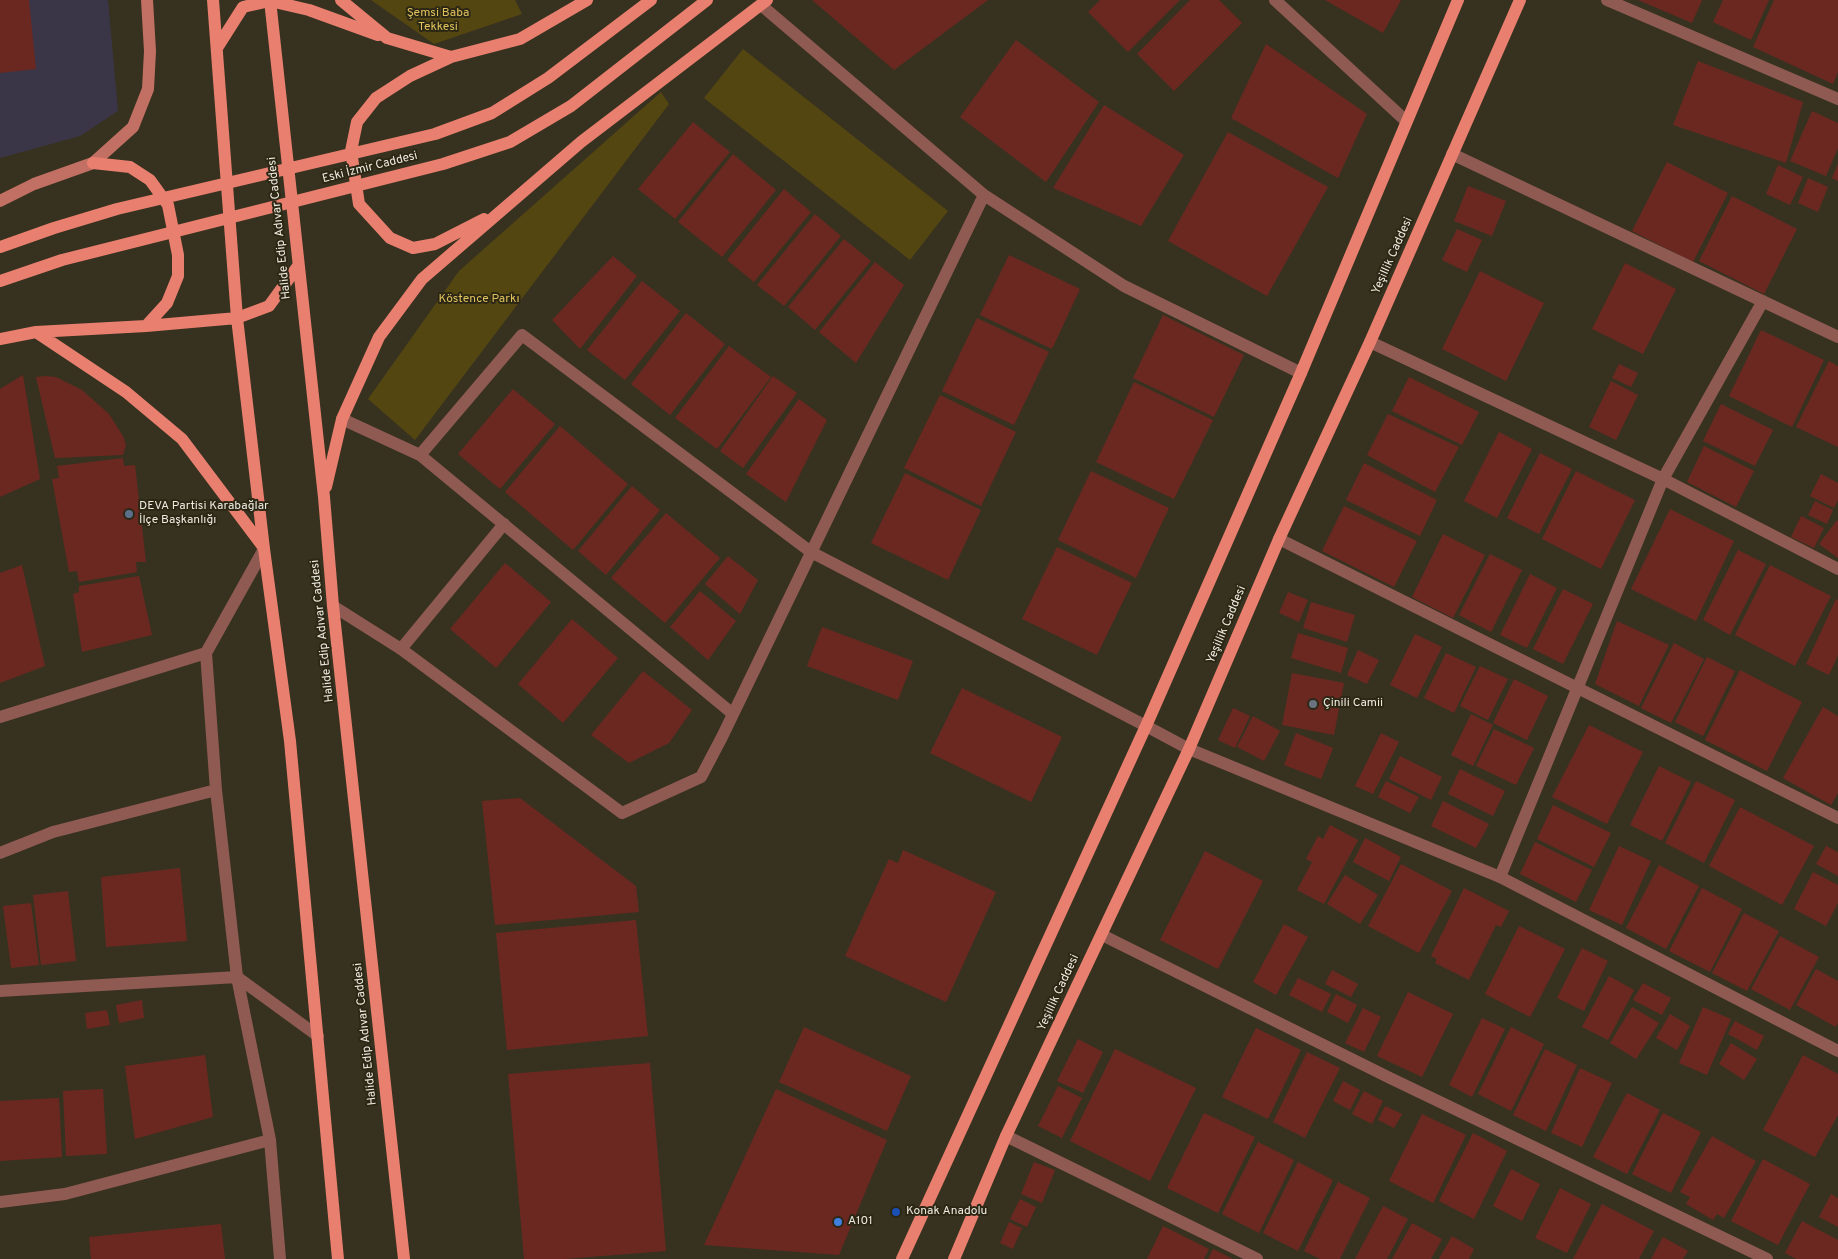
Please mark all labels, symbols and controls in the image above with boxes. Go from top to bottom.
park label: Şemsi Baba Tekkesi [407,7,469,35]
street label: Eski İzmir Caddesi [321,149,419,187]
street label: Halide Edip Adıvar Caddesi [265,156,295,300]
street label: Yeşillik Caddesi [1370,215,1416,297]
park label: Köstence Parkı [439,293,519,307]
place label: DEVA Partisi Karabağlar İlçe Başkanlığı [139,500,269,528]
marker: DEVA Partisi Karabağlar İlçe Başkanlığı [123,508,135,520]
street label: Halide Edip Adıvar Caddesi [308,559,338,703]
street label: Yeşillik Caddesi [1204,584,1250,666]
place label: Çinili Camii [1323,697,1383,711]
marker: Çinili Camii [1307,698,1319,710]
street label: Yeşillik Caddesi [1035,952,1083,1034]
street label: Halide Edip Adıvar Caddesi [351,962,381,1106]
place label: Konak Anadolu [906,1205,987,1219]
marker: Konak Anadolu [890,1206,902,1218]
place label: A101 [848,1215,873,1229]
marker: A101 [832,1216,844,1228]

